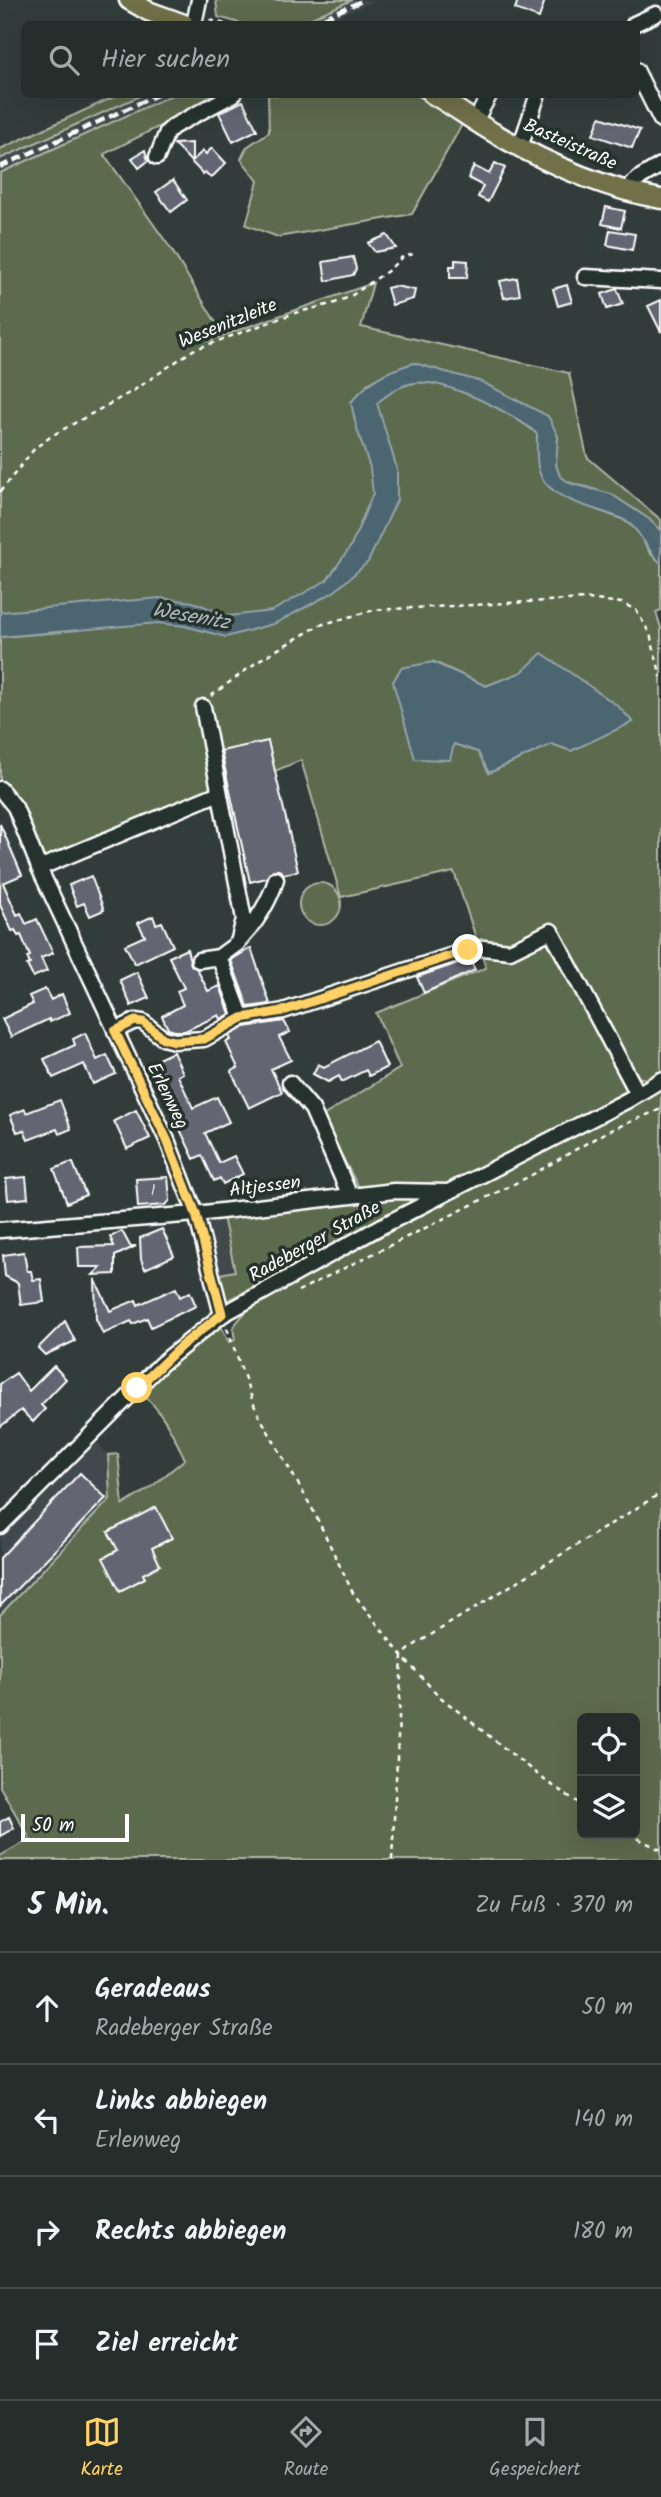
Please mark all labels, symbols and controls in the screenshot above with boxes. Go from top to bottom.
search box [21,21,640,98]
text: Hier suchen [101,39,230,81]
icon: search [45,41,83,79]
street label: Basteistraße [518,111,622,179]
street label: Wesenitzleite [174,290,282,357]
water label: Wesenitz [150,594,234,640]
route end [452,934,483,965]
street label: Erlenweg [138,1057,196,1135]
street label: Altjessen [228,1168,302,1206]
house number: 1 [150,1178,156,1203]
street label: Radeberger Straße [244,1193,387,1291]
route start [121,1372,152,1403]
map controls [577,1713,640,1839]
button: locate [577,1713,640,1776]
button: layers [577,1776,640,1839]
scale bar [21,1811,130,1843]
text: 50 m [32,1811,74,1841]
text: 5 Min. [28,1882,109,1930]
text: Zu Fuß · 370 m [475,1888,633,1924]
text: Geradeaus [95,1969,211,2011]
icon: ahead [28,1989,66,2027]
text: 50 m [582,1990,633,2026]
text: Radeberger Straße [95,2011,273,2047]
text: Links abbiegen [95,2081,267,2123]
icon: left [28,2101,66,2139]
text: 140 m [574,2102,633,2138]
text: Erlenweg [95,2123,181,2159]
text: Rechts abbiegen [95,2211,286,2253]
icon: right [28,2213,66,2251]
text: 180 m [573,2214,633,2250]
text: Ziel erreicht [95,2323,238,2365]
icon: arrive [28,2325,66,2363]
tab: Karte [80,2413,123,2485]
tab: Route [284,2413,328,2485]
tab: Gespeichert [489,2413,581,2485]

